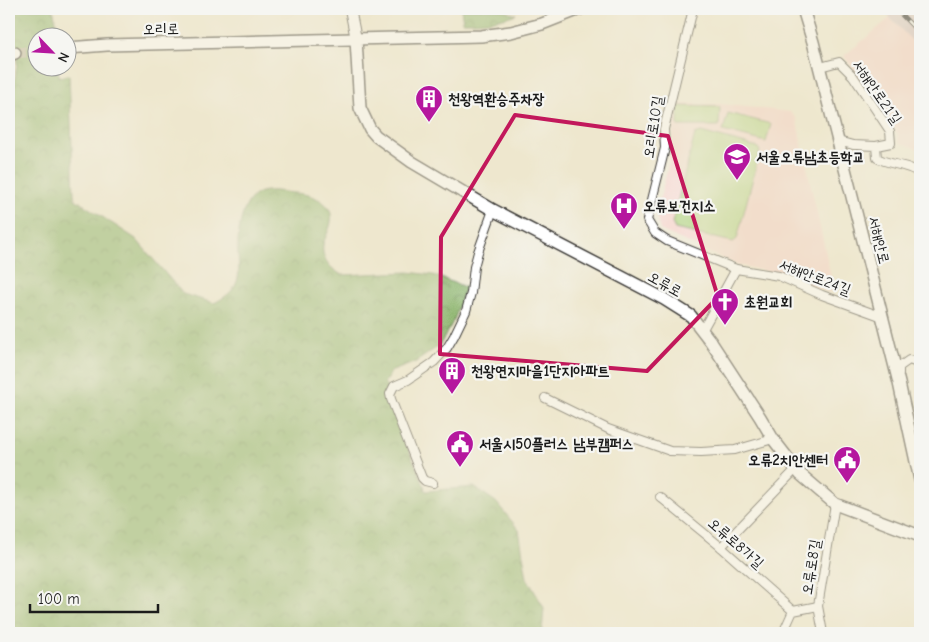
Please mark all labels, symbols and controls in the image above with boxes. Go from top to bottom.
street label: 오리로 [143,20,179,38]
north arrow [28,28,78,78]
text: N [54,50,73,65]
street label: 서해안로21길 [848,56,906,128]
building icon: 천왕역환승주차장 [414,84,444,123]
place label: 천왕역환승주차장 [448,90,545,108]
street label: 오리로10길 [639,94,667,160]
school or university icon: 서울오류남초등학교 [722,142,752,181]
place label: 서울오류남초등학교 [756,148,865,166]
hospital icon: 오류보건지소 [609,191,639,230]
place label: 오류보건지소 [643,197,715,215]
street label: 서해안로 [864,214,894,266]
street label: 서해안로24길 [777,255,853,299]
street label: 오류로 [645,267,685,301]
church icon: 초원교회 [710,287,740,326]
place label: 초원교회 [744,293,792,311]
building icon: 천왕연지마을1단지아파트 [437,356,467,395]
place label: 천왕연지마을1단지아파트 [471,362,610,380]
public building icon: 서울시50플러스 남부캠퍼스 [445,429,475,468]
place label: 서울시50플러스 남부캠퍼스 [479,435,634,453]
public building icon: 오류2치안센터 [832,445,862,484]
place label: 오류2치안센터 [748,451,828,469]
street label: 오류로8가길 [704,514,768,572]
street label: 오류로8길 [798,538,824,596]
scale bar [30,582,158,614]
text: 100 m [38,590,80,608]

